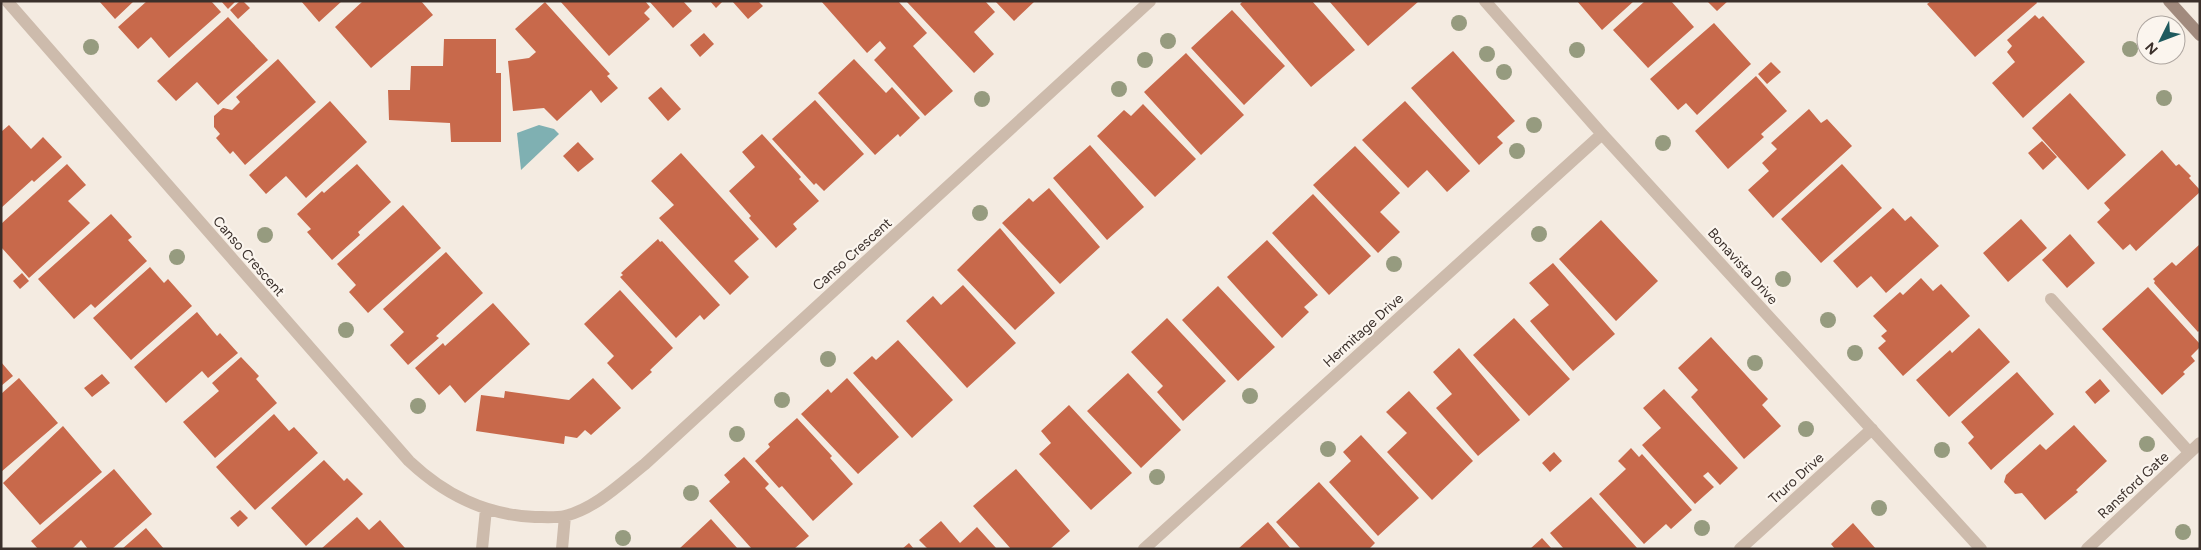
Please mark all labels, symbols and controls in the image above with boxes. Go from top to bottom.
north arrow [2136,15,2186,65]
text: N [2142,39,2162,58]
street label: Canso Crescent [209,213,288,300]
street label: Canso Crescent [809,214,895,294]
street label: Bonavista Drive [1704,225,1782,308]
street label: Hermitage Drive [1320,290,1407,371]
street label: Ransford Gate [2094,448,2173,522]
street label: Truro Drive [1765,449,1828,508]

